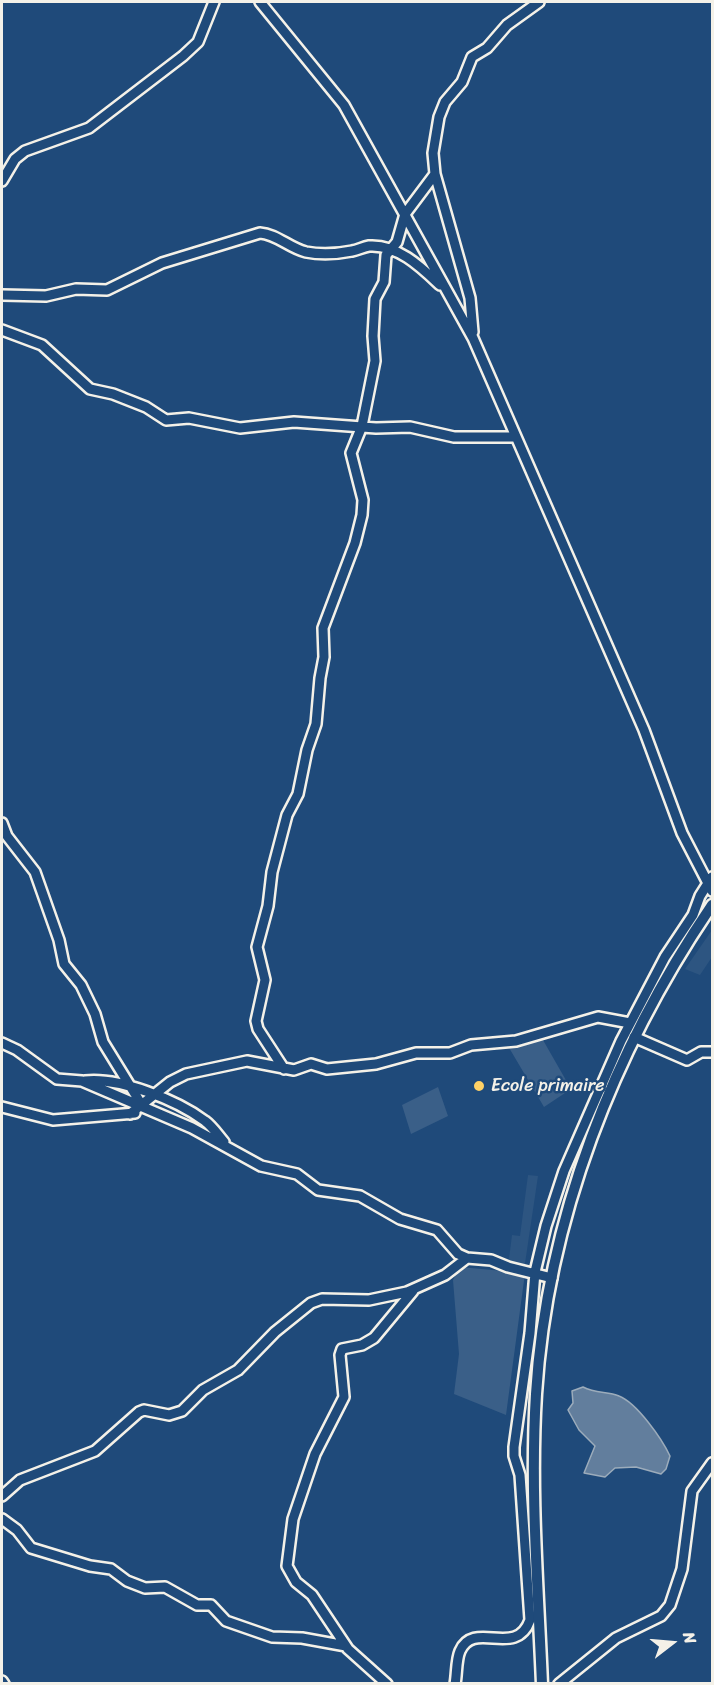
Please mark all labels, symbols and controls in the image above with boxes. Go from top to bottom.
place label: Ecole primaire [491,1075,604,1097]
marker: Ecole primaire [472,1079,486,1093]
north arrow [642,1613,702,1673]
text: N [674,1629,705,1647]

